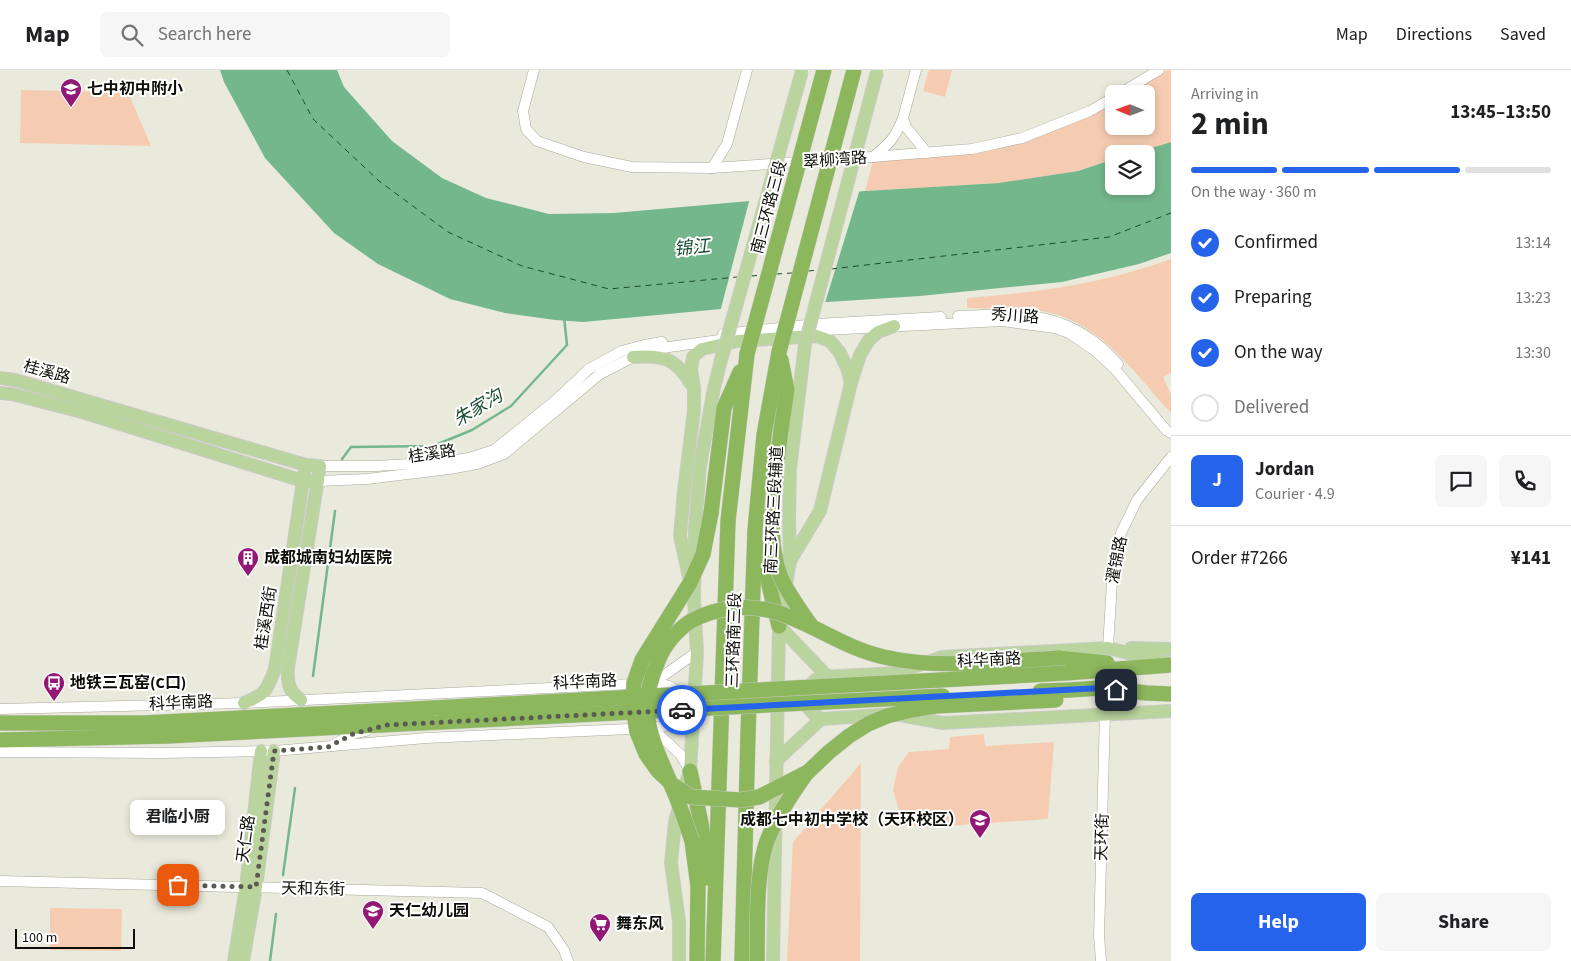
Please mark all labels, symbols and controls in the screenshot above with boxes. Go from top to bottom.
search box [100,12,450,57]
text: Map [25,17,70,52]
icon: search [118,21,146,49]
text: Search here [158,21,251,48]
text: Map [1336,22,1368,47]
text: Directions [1396,22,1472,47]
text: Saved [1500,22,1546,47]
school or university icon: 七中初中附小 [59,77,83,108]
place label: 七中初中附小 [87,78,183,100]
text: Arriving in [1191,83,1259,105]
north arrow [1105,85,1155,135]
map controls [1105,85,1155,195]
text: 13:45–13:50 [1450,99,1551,126]
text: 2 min [1191,101,1269,147]
button: layers [1105,145,1155,195]
street label: 翠柳湾路 [802,147,868,173]
street label: 南三环路三段 [746,158,792,256]
text: On the way · 360 m [1191,181,1316,203]
icon: check [1191,229,1219,257]
text: Confirmed [1234,229,1318,256]
text: 13:14 [1515,232,1551,254]
water label: 锦江 [673,233,713,262]
icon: check [1191,284,1219,312]
text: Preparing [1234,284,1312,311]
text: 13:23 [1515,287,1551,309]
street label: 秀川路 [990,303,1040,329]
icon: check [1191,339,1219,367]
text: On the way [1234,339,1323,366]
text: 13:30 [1515,342,1551,364]
street label: 桂溪路 [21,355,73,389]
water label: 朱家沟 [448,382,509,433]
text: Delivered [1234,394,1309,421]
street label: 桂溪路 [407,440,457,468]
street label: 南三环路三段辅道 [760,446,788,574]
button: chat [1435,455,1487,507]
button: phone [1499,455,1551,507]
text: Jordan [1255,456,1314,483]
text: J [1212,467,1222,494]
text: Courier · 4.9 [1255,483,1335,505]
street label: 濯锦路 [1102,534,1132,586]
text: Order #7266 [1191,545,1288,572]
text: ¥141 [1511,545,1551,572]
building icon: 成都城南妇幼医院 [236,546,260,577]
place label: 成都城南妇幼医院 [264,547,392,569]
street label: 桂溪西街 [250,585,282,651]
street label: 三环路南三段 [721,592,747,688]
street label: 科华南路 [956,647,1022,673]
street label: 科华南路 [552,669,618,695]
pin [1095,669,1137,711]
bus stop icon: 地铁三瓦窑(C口) [42,671,66,702]
place label: 地铁三瓦窑(C口) [70,672,186,694]
icon: home [1102,676,1130,704]
courier [657,685,707,735]
street label: 科华南路 [148,690,214,716]
icon: car [668,696,696,724]
callout: 君临小厨 [130,800,226,835]
text: 君临小厨 [145,806,210,828]
school or university icon: 成都七中初中学校（天环校区） [968,808,992,839]
place label: 成都七中初中学校（天环校区） [740,809,964,831]
street label: 天环街 [1090,813,1114,861]
street label: 天仁路 [232,814,260,864]
pin [157,864,199,906]
icon: bag [164,871,192,899]
street label: 天和东街 [281,877,345,901]
button: Help [1191,893,1366,951]
button: Share [1376,893,1551,951]
school or university icon: 天仁幼儿园 [361,899,385,930]
place label: 天仁幼儿园 [389,900,469,922]
supermarket icon: 舞东风 [588,912,612,943]
place label: 舞东风 [616,913,664,935]
scale bar [15,926,135,949]
text: 100 m [22,928,57,948]

